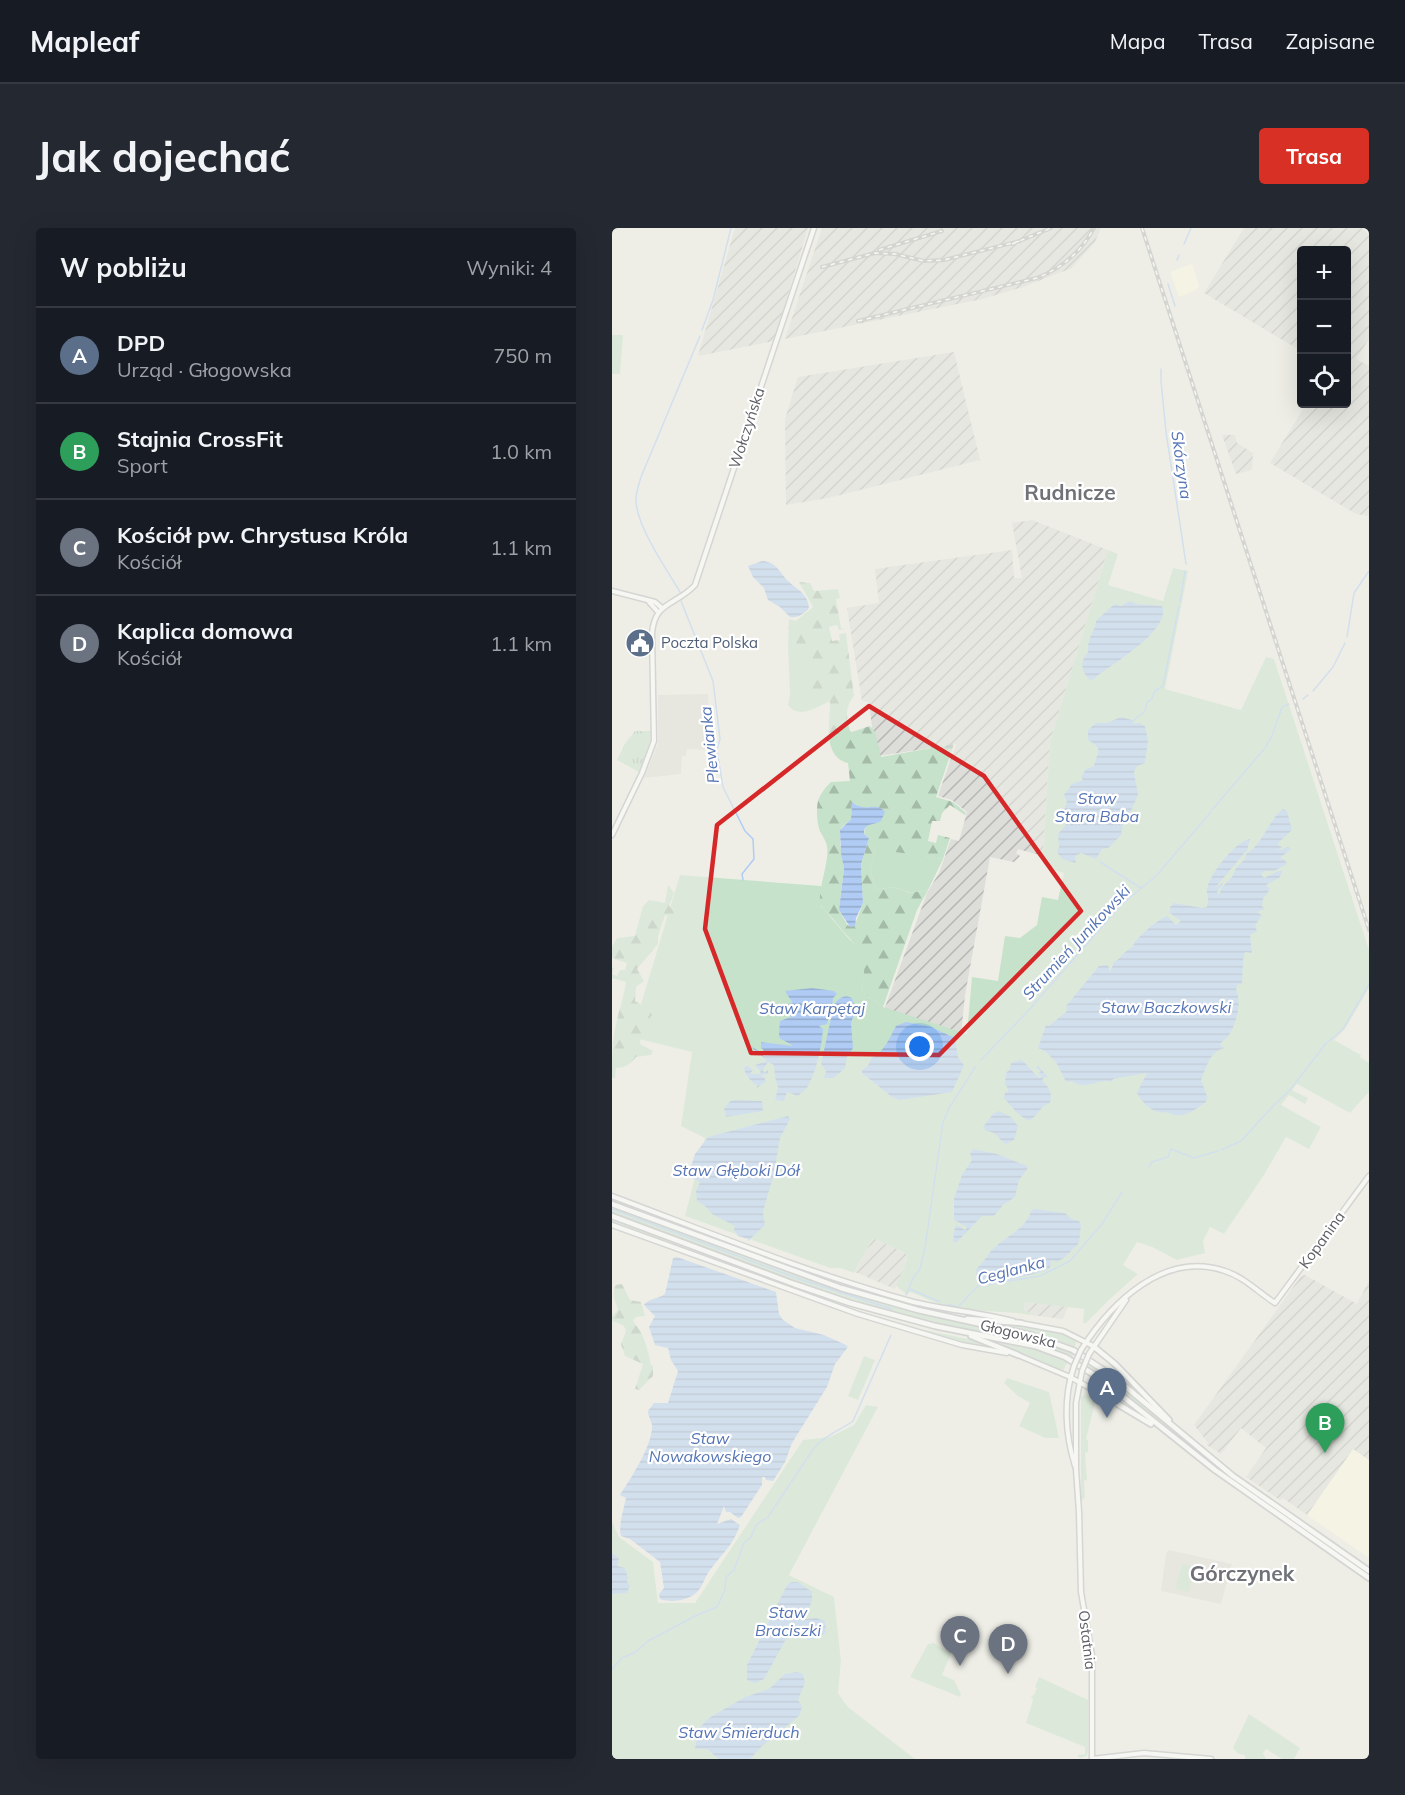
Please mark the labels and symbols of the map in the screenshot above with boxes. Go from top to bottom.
street label: Wołczyńska [725,385,769,471]
water label: Skórzyna [1167,430,1197,501]
district label: Rudnicze [1024,479,1116,505]
public building icon: Poczta Polska [624,627,656,659]
place label: Poczta Polska [661,633,758,652]
water label: Plewianka [695,705,723,784]
water label: Staw Stara Baba [1055,788,1140,826]
water label: Strumień Junikowski [1018,880,1134,1003]
water label: Staw Baczkowski [1101,997,1231,1017]
water label: Staw Karpętaj [759,998,865,1018]
your location [905,1032,934,1061]
water label: Staw Głęboki Dół [672,1160,801,1180]
street label: Kopanina [1294,1207,1349,1272]
water label: Ceglanka [975,1251,1047,1289]
street label: Głogowska [978,1315,1058,1352]
pin: A [1088,1368,1126,1418]
pin: B [1306,1404,1344,1453]
water label: Staw Nowakowskiego [649,1428,771,1466]
district label: Górczynek [1190,1560,1295,1586]
water label: Staw Braciszki [755,1602,821,1640]
street label: Ostatnia [1074,1609,1101,1671]
pin: C [940,1616,980,1666]
pin: D [988,1624,1028,1674]
water label: Staw Śmierduch [678,1722,800,1742]

